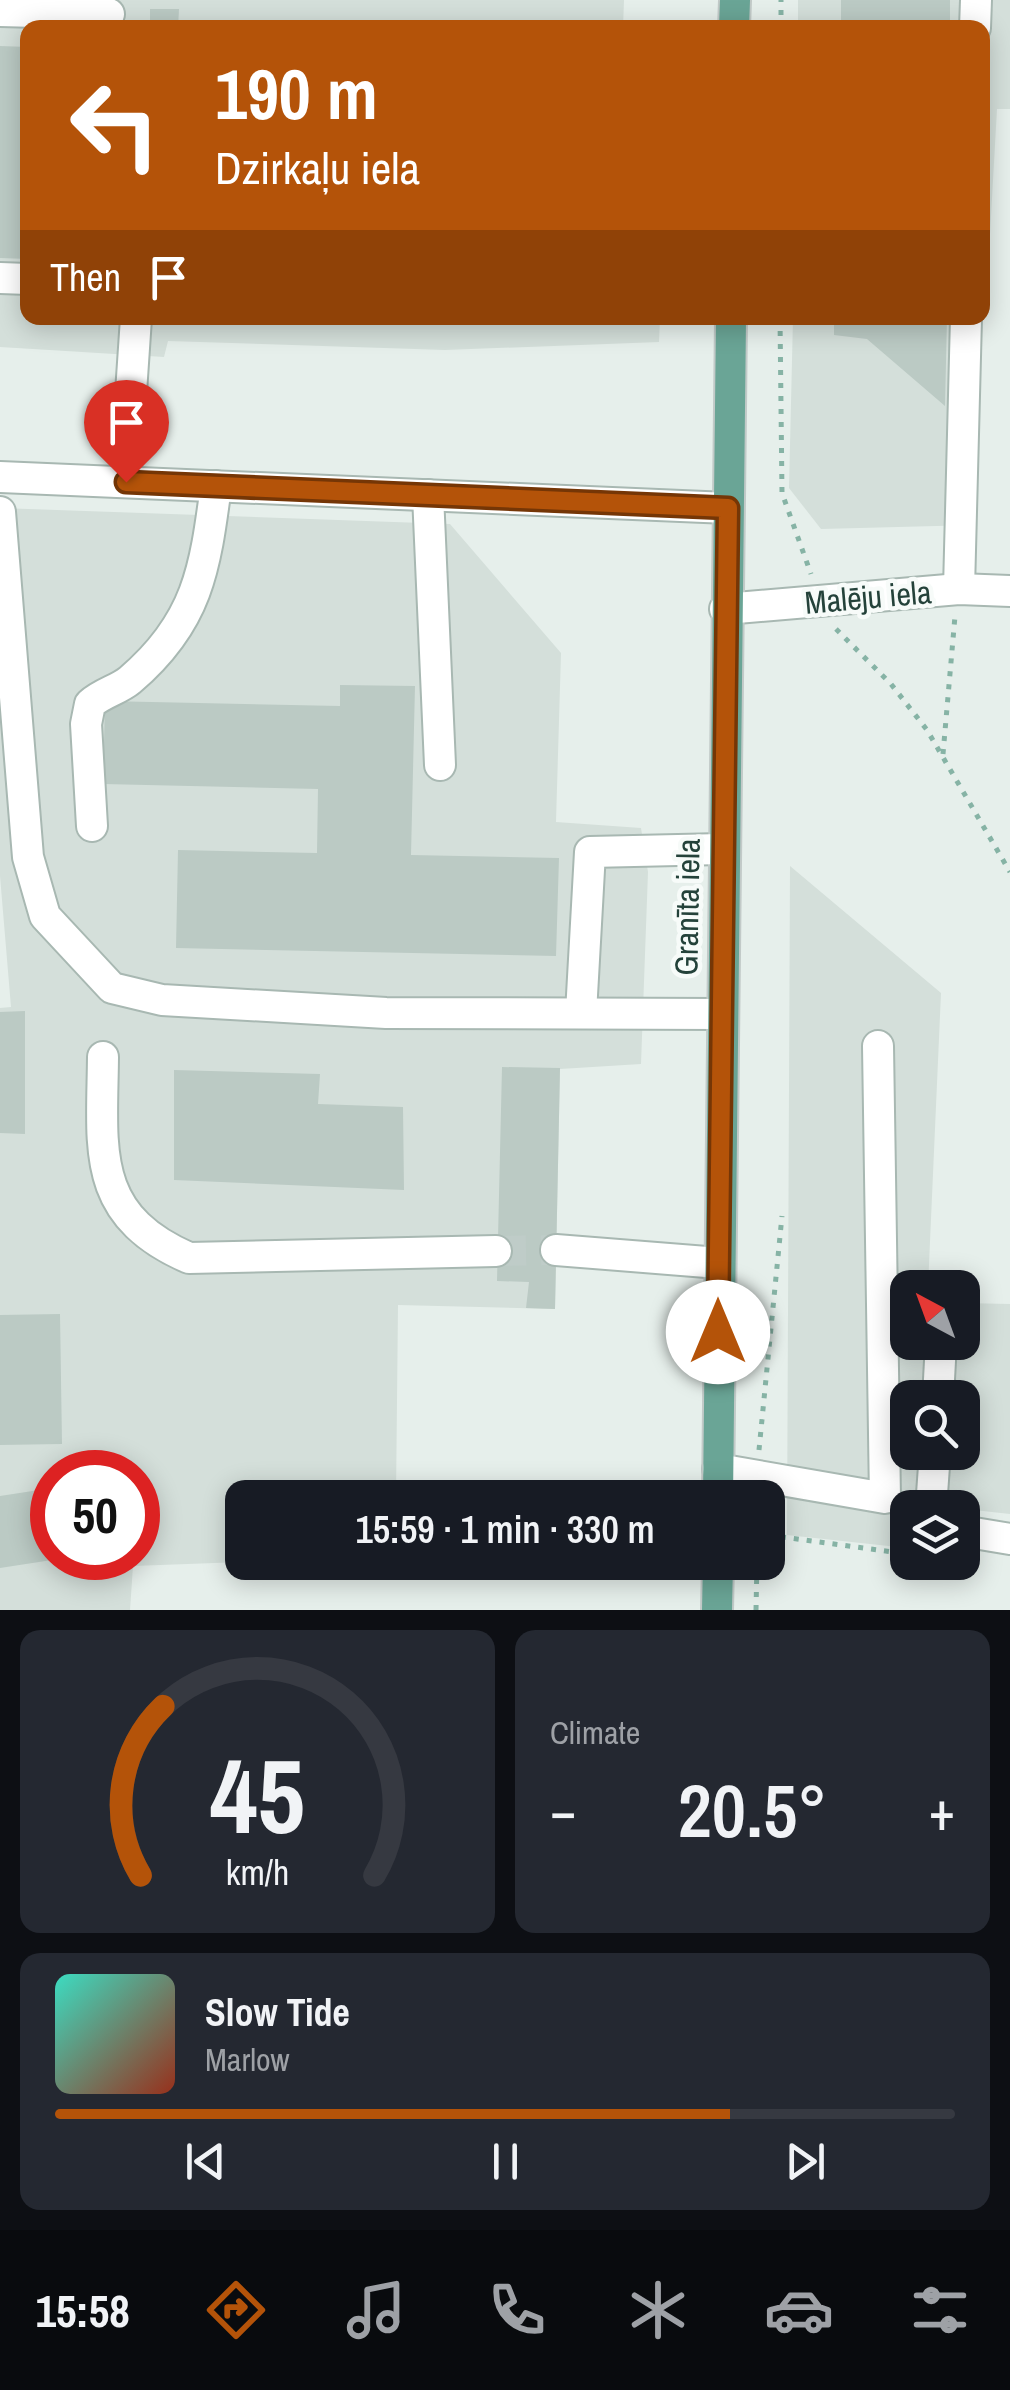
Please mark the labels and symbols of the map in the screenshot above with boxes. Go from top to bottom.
pin [84,380,169,483]
street label: Malēju iela [803,570,933,624]
street label: Granīta iela [664,838,710,976]
north arrow [890,1270,980,1360]
position arrow [666,1280,770,1384]
speed limit sign: 50 [30,1450,160,1580]

